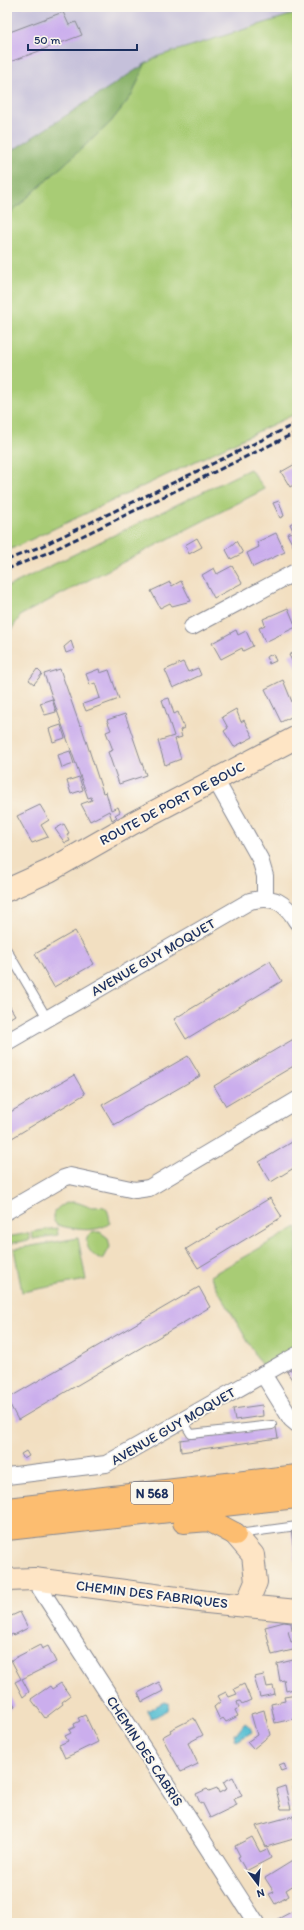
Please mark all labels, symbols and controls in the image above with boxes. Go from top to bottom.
scale bar [28,26,137,52]
text: 50 m [34,33,60,47]
street label: ROUTE DE PORT DE BOUC [97,758,248,849]
street label: AVENUE GUY MOQUET [88,915,219,1000]
street label: AVENUE GUY MOQUET [108,1384,239,1469]
road number: N 568 [131,1482,173,1504]
street label: CHEMIN DES FABRIQUES [75,1577,229,1612]
street label: CHEMIN DES CABRIS [103,1693,187,1810]
north arrow [238,1864,278,1904]
text: N [255,1886,266,1900]

